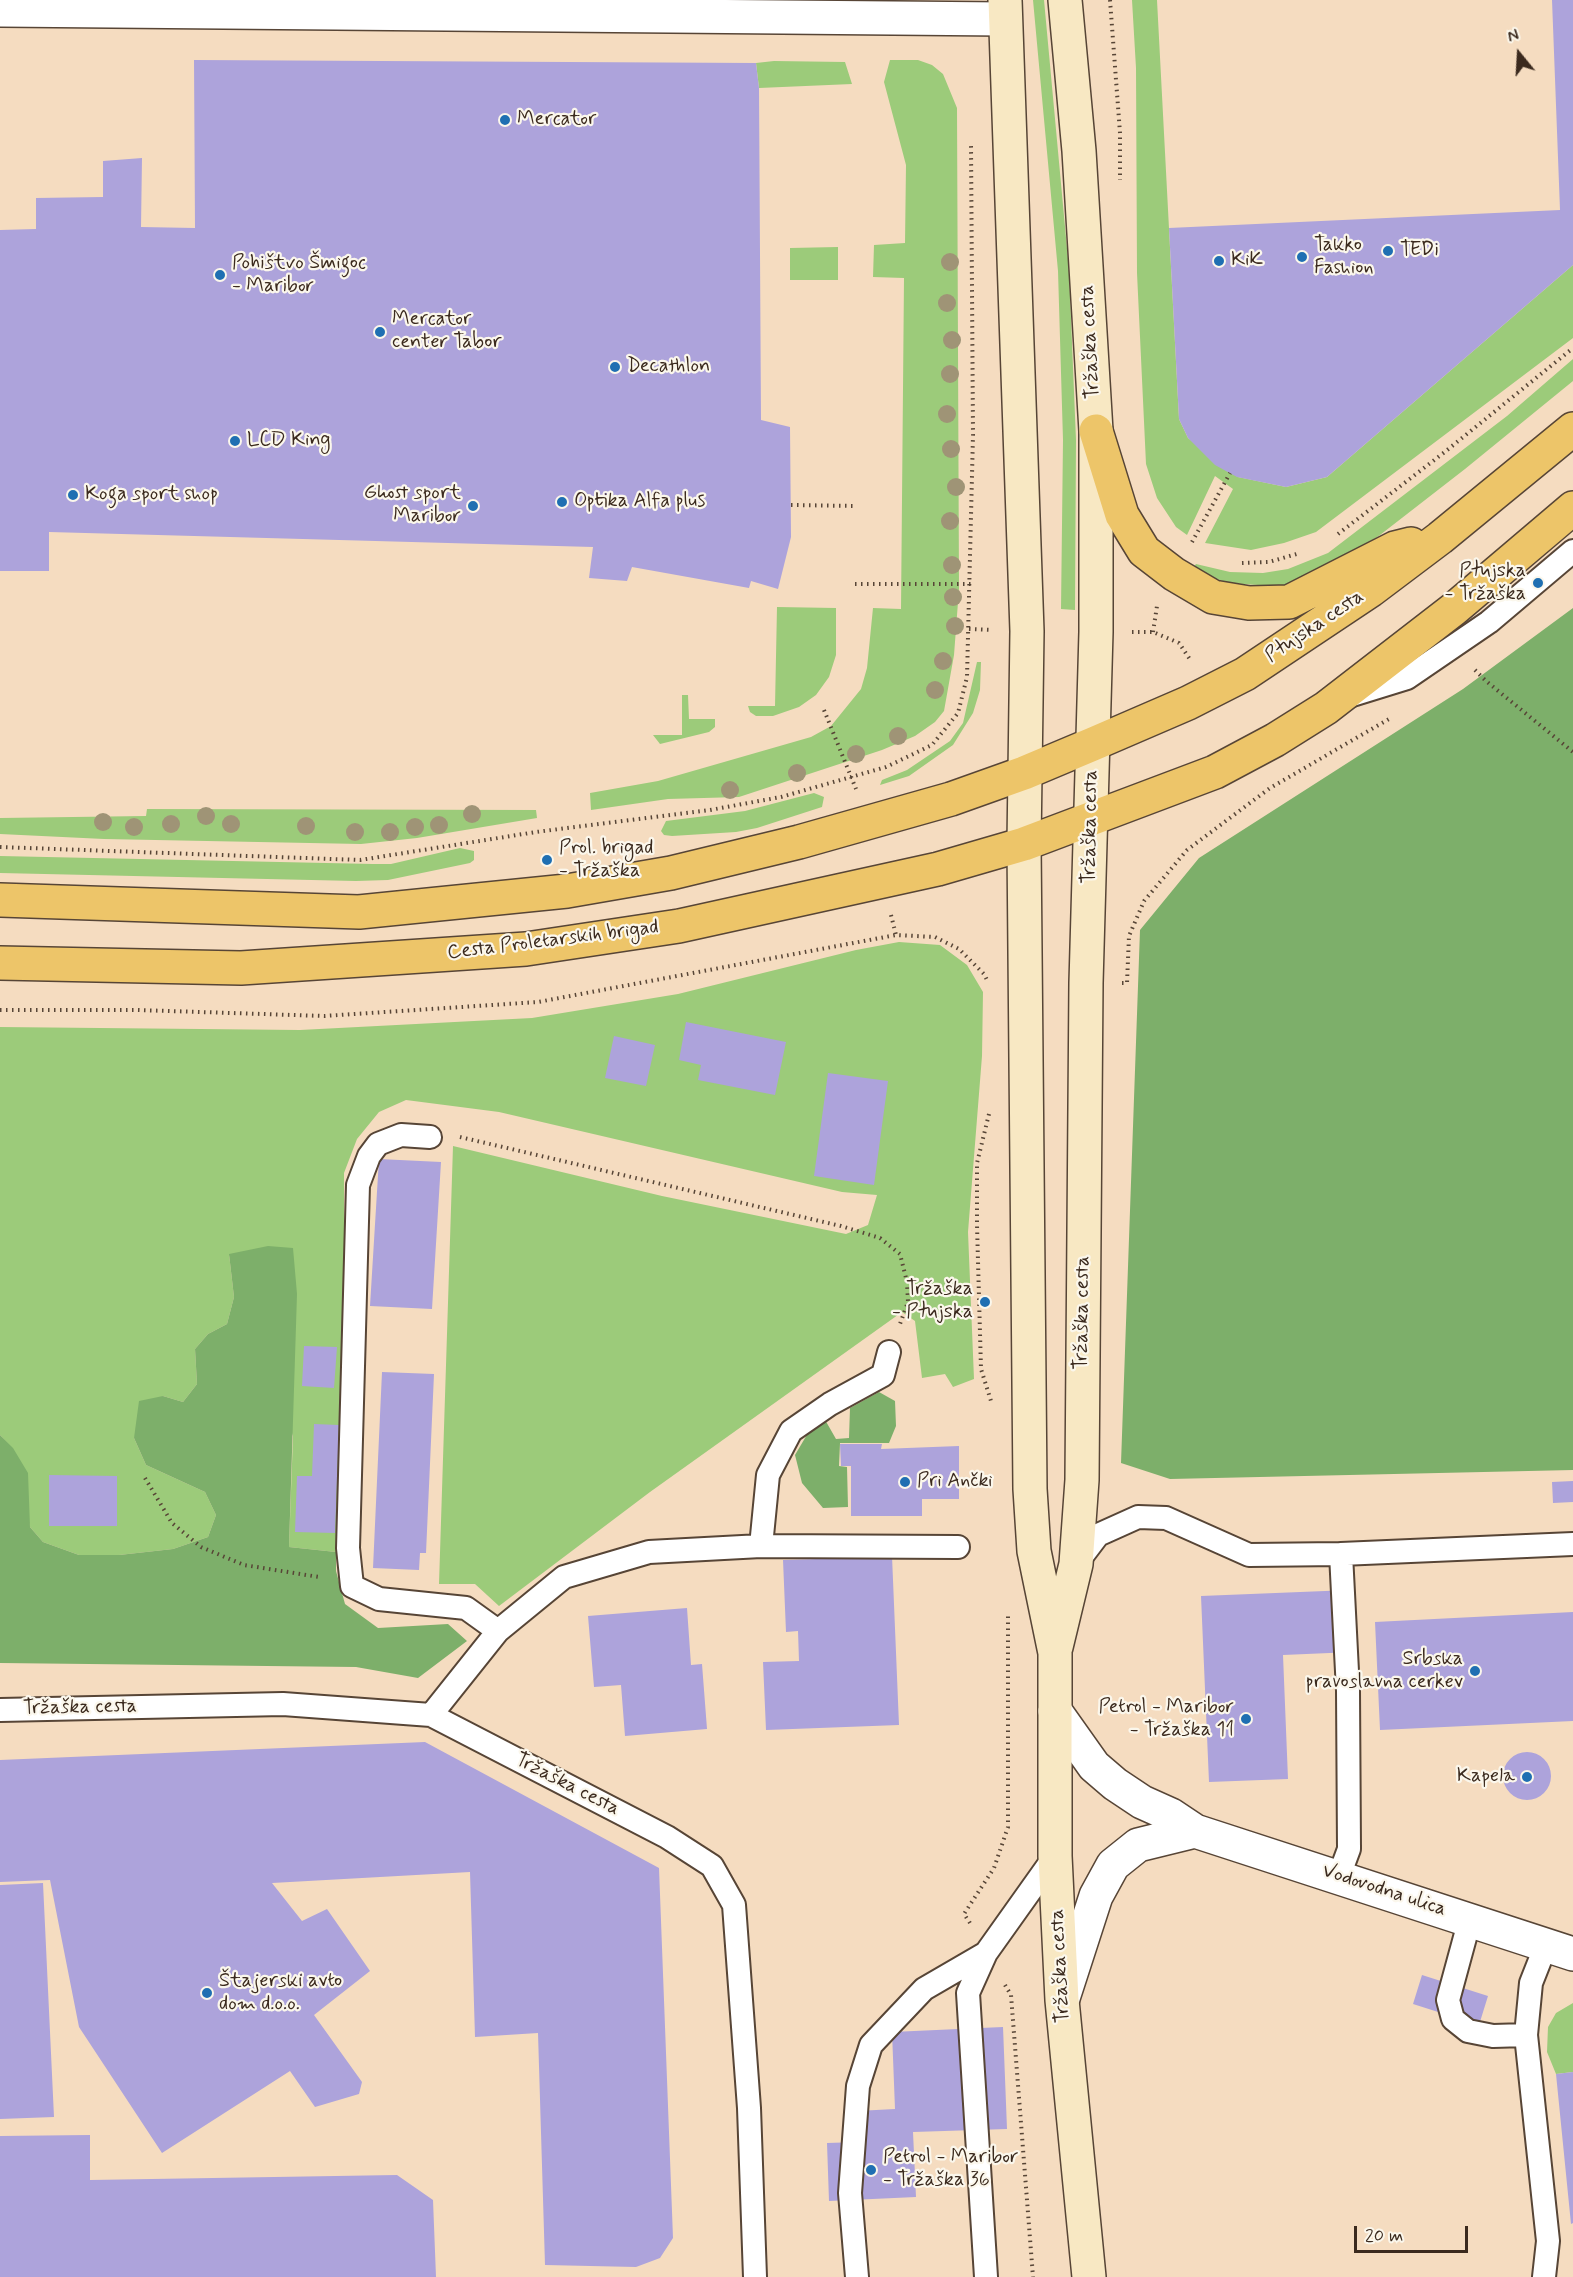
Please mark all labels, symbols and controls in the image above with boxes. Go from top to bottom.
north arrow [1489,24,1549,84]
text: N [1505,25,1522,48]
place label: Mercator [517,108,596,132]
marker: Mercator [498,113,512,127]
place label: Takko Fashion [1314,234,1374,281]
place label: TEDi [1400,239,1439,263]
marker: TEDi [1381,244,1395,258]
place label: KiK [1231,249,1263,273]
marker: Takko Fashion [1295,250,1309,264]
place label: Pohištvo Šmigoc - Maribor [232,252,366,299]
marker: KiK [1212,254,1226,268]
marker: Pohištvo Šmigoc - Maribor [213,268,227,282]
street label: Tržaška cesta [1076,284,1106,400]
place label: Mercator center Tabor [392,308,502,355]
marker: Mercator center Tabor [373,325,387,339]
place label: Decathlon [627,355,710,379]
marker: Decathlon [608,360,622,374]
place label: LCD King [247,429,331,453]
marker: LCD King [228,434,242,448]
place label: Ghost sport Maribor [364,482,461,529]
place label: Koga sport shop [85,483,218,507]
marker: Koga sport shop [66,488,80,502]
place label: Optika Alfa plus [574,490,705,514]
marker: Optika Alfa plus [555,495,569,509]
marker: Ghost sport Maribor [466,499,480,513]
place label: Ptujska - Tržaška [1445,560,1526,607]
marker: Ptujska - Tržaška [1531,576,1545,590]
street label: Ptujska cesta [1261,585,1369,669]
street label: Tržaška cesta [1078,770,1104,884]
place label: Prol. brigad - Tržaška [559,837,653,884]
marker: Prol. brigad - Tržaška [540,853,554,867]
street label: Cesta Proletarskih brigad [446,916,660,966]
street label: Tržaška cesta [1070,1256,1096,1370]
place label: Tržaška - Ptujska [892,1278,973,1325]
marker: Tržaška - Ptujska [978,1295,992,1309]
place label: Pri Ančki [917,1470,992,1494]
marker: Pri Ančki [898,1475,912,1489]
place label: Srbska pravoslavna cerkev [1306,1648,1463,1695]
marker: Srbska pravoslavna cerkev [1468,1664,1482,1678]
street label: Tržaška cesta [23,1695,137,1721]
place label: Petrol - Maribor - Tržaška 11 [1099,1696,1234,1743]
marker: Petrol - Maribor - Tržaška 11 [1239,1712,1253,1726]
street label: Tržaška cesta [511,1748,623,1822]
place label: Kapela [1457,1765,1515,1789]
marker: Kapela [1520,1770,1534,1784]
street label: Vodovodna ulica [1319,1860,1449,1922]
street label: Tržaška cesta [1046,1908,1076,2024]
place label: Štajerski avto dom d.o.o. [219,1970,342,2017]
marker: Štajerski avto dom d.o.o. [200,1986,214,2000]
place label: Petrol - Maribor - Tržaška 36 [883,2146,1018,2193]
marker: Petrol - Maribor - Tržaška 36 [864,2163,878,2177]
scale bar [1357,2214,1471,2252]
text: 20 m [1365,2224,1403,2248]

